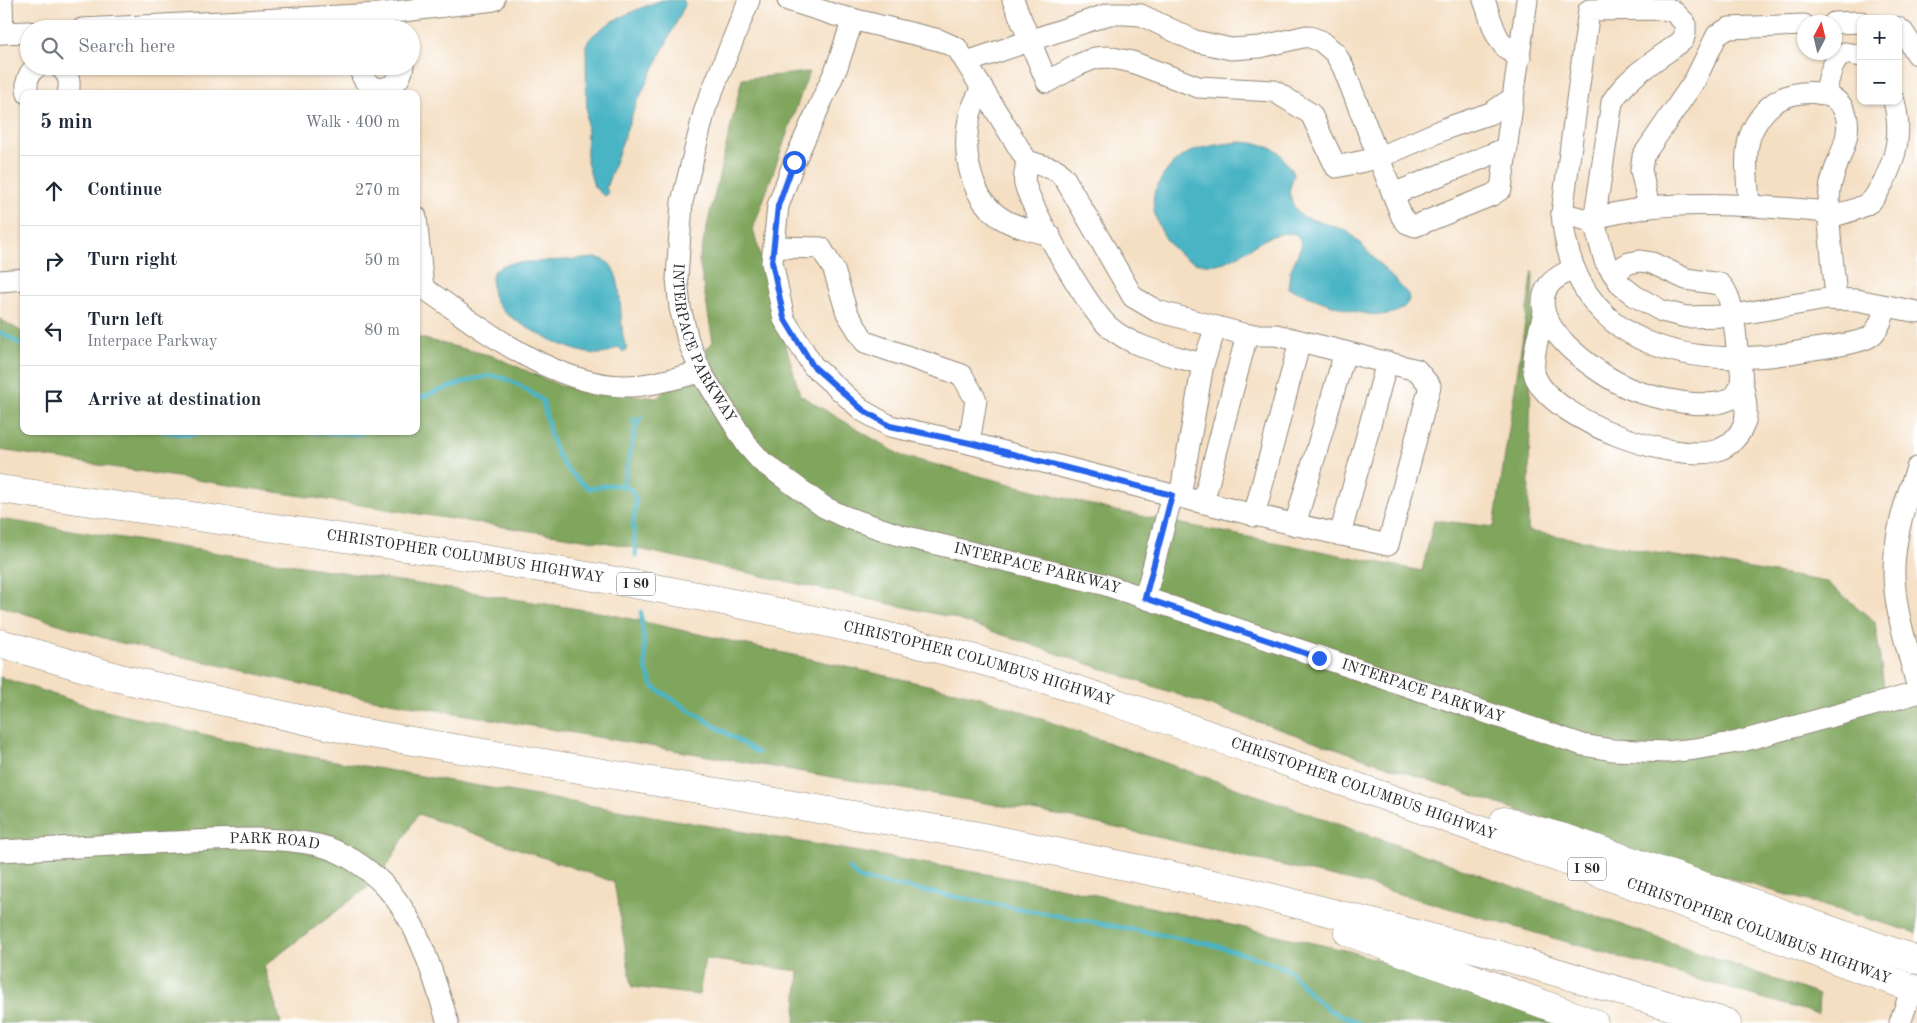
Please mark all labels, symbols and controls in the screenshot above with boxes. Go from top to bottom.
north arrow [1797,15,1842,60]
map controls [1857,15,1902,105]
button: + [1857,15,1902,60]
search box [20,20,420,75]
icon: search [38,34,66,62]
text: Search here [78,38,175,57]
button: − [1857,60,1902,105]
text: 5 min [40,112,93,133]
text: Walk · 400 m [305,115,400,131]
route start [783,151,806,174]
icon: ahead [40,177,68,205]
text: Continue [87,181,162,200]
text: 270 m [355,183,400,199]
icon: right [40,247,68,275]
text: Turn right [87,251,177,270]
text: 50 m [364,253,400,269]
street label: INTERPACE PARKWAY [669,263,738,425]
text: Turn left [87,311,164,330]
icon: left [40,317,68,345]
text: 80 m [364,323,400,339]
text: Interpace Parkway [87,334,217,350]
icon: arrive [40,387,68,415]
text: Arrive at destination [87,391,261,410]
street label: CHRISTOPHER COLUMBUS HIGHWAY [325,528,605,586]
street label: INTERPACE PARKWAY [952,541,1122,597]
road number: I 80 [617,572,655,596]
street label: CHRISTOPHER COLUMBUS HIGHWAY [842,619,1116,709]
route end [1308,647,1331,670]
street label: INTERPACE PARKWAY [1339,657,1506,726]
street label: CHRISTOPHER COLUMBUS HIGHWAY [1228,735,1498,843]
street label: PARK ROAD [229,831,321,853]
road number: I 80 [1568,858,1606,881]
street label: CHRISTOPHER COLUMBUS HIGHWAY [1624,876,1893,987]

